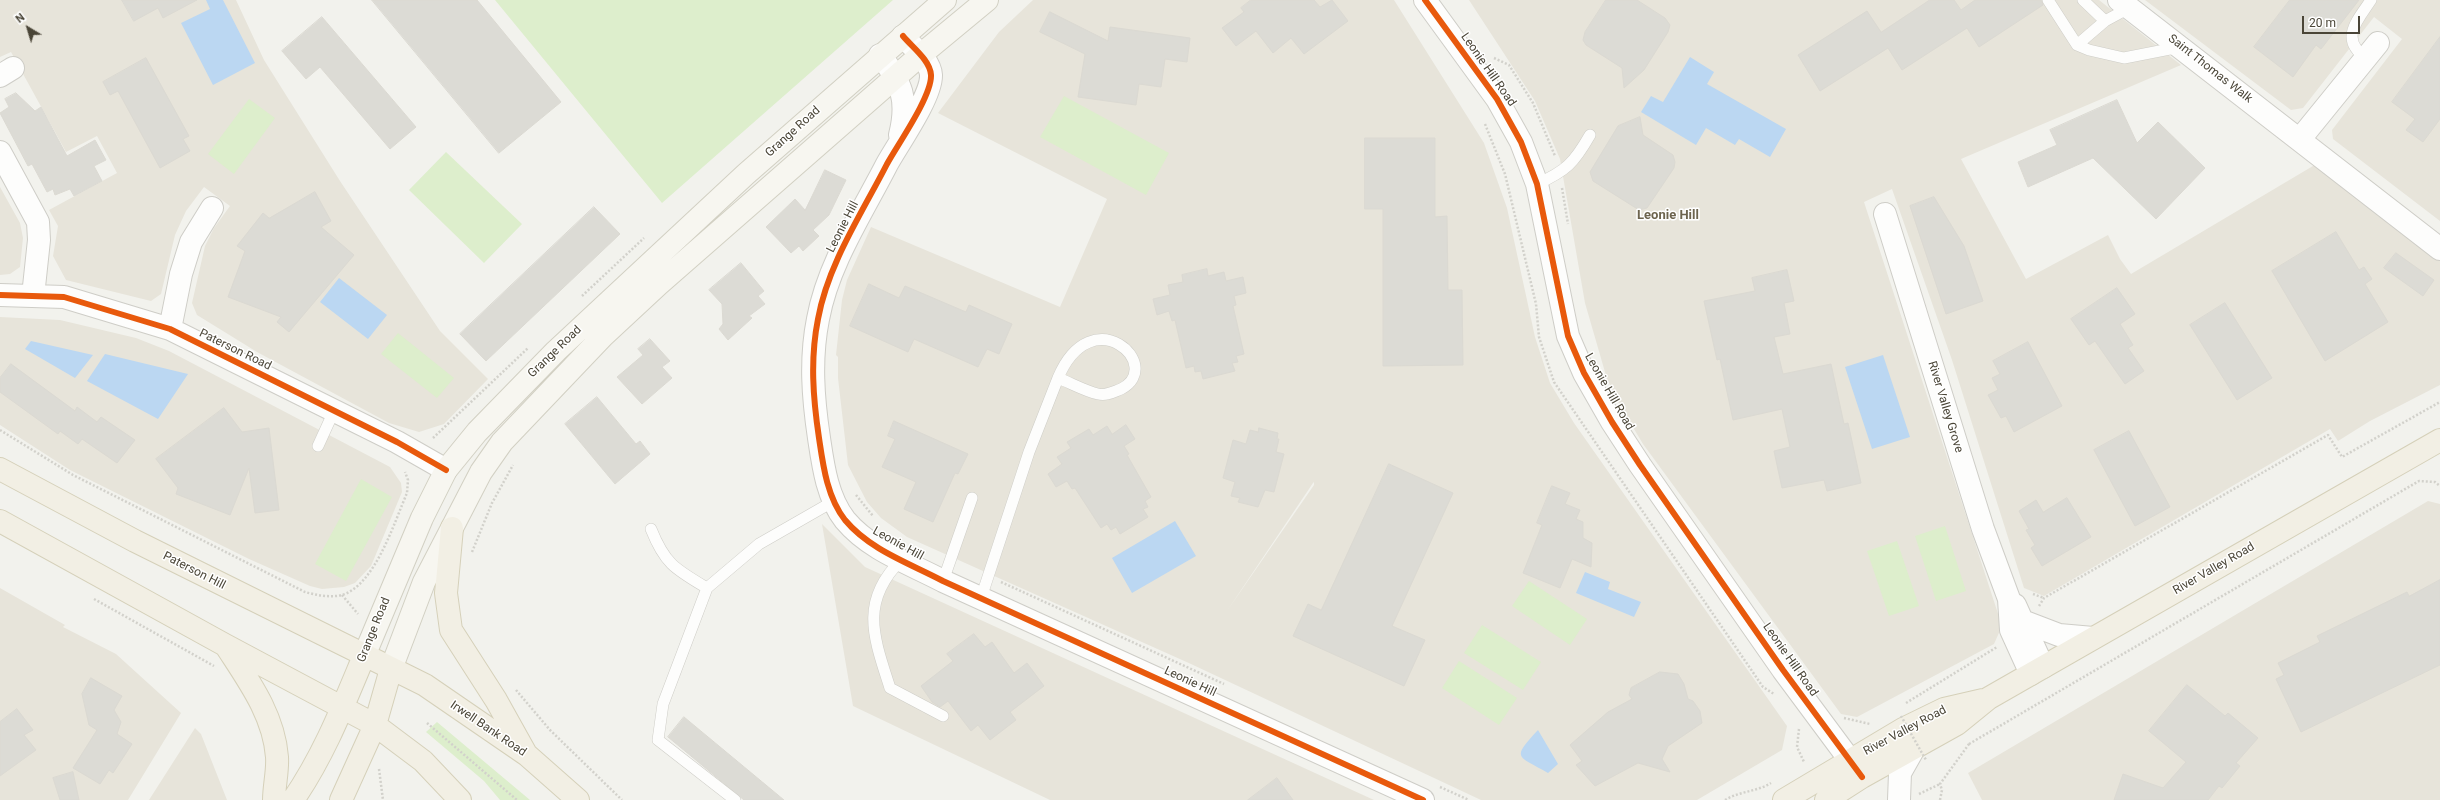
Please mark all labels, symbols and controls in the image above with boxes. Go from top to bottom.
north arrow [8,8,48,48]
scale bar [2304,8,2362,34]
text: N [13,11,27,26]
text: 20 m [2309,16,2336,30]
street label: Leonie Hill Road [1457,30,1519,110]
street label: Saint Thomas Walk [2165,32,2255,106]
street label: Grange Road [763,104,823,160]
street label: Leonie Hill [824,199,862,255]
district label: Leonie Hill [1637,208,1699,224]
street label: Grange Road [525,323,585,381]
street label: Paterson Road [197,326,273,374]
street label: Leonie Hill Road [1581,351,1637,433]
street label: River Valley Grove [1924,359,1966,455]
street label: Leonie Hill [870,524,926,564]
street label: River Valley Road [2171,540,2257,598]
street label: Paterson Hill [160,549,228,593]
street label: Grange Road [354,595,394,665]
street label: Leonie Hill Road [1759,620,1821,700]
street label: Leonie Hill [1162,664,1218,700]
street label: Irwell Bank Road [447,698,529,760]
street label: River Valley Road [1861,703,1949,759]

